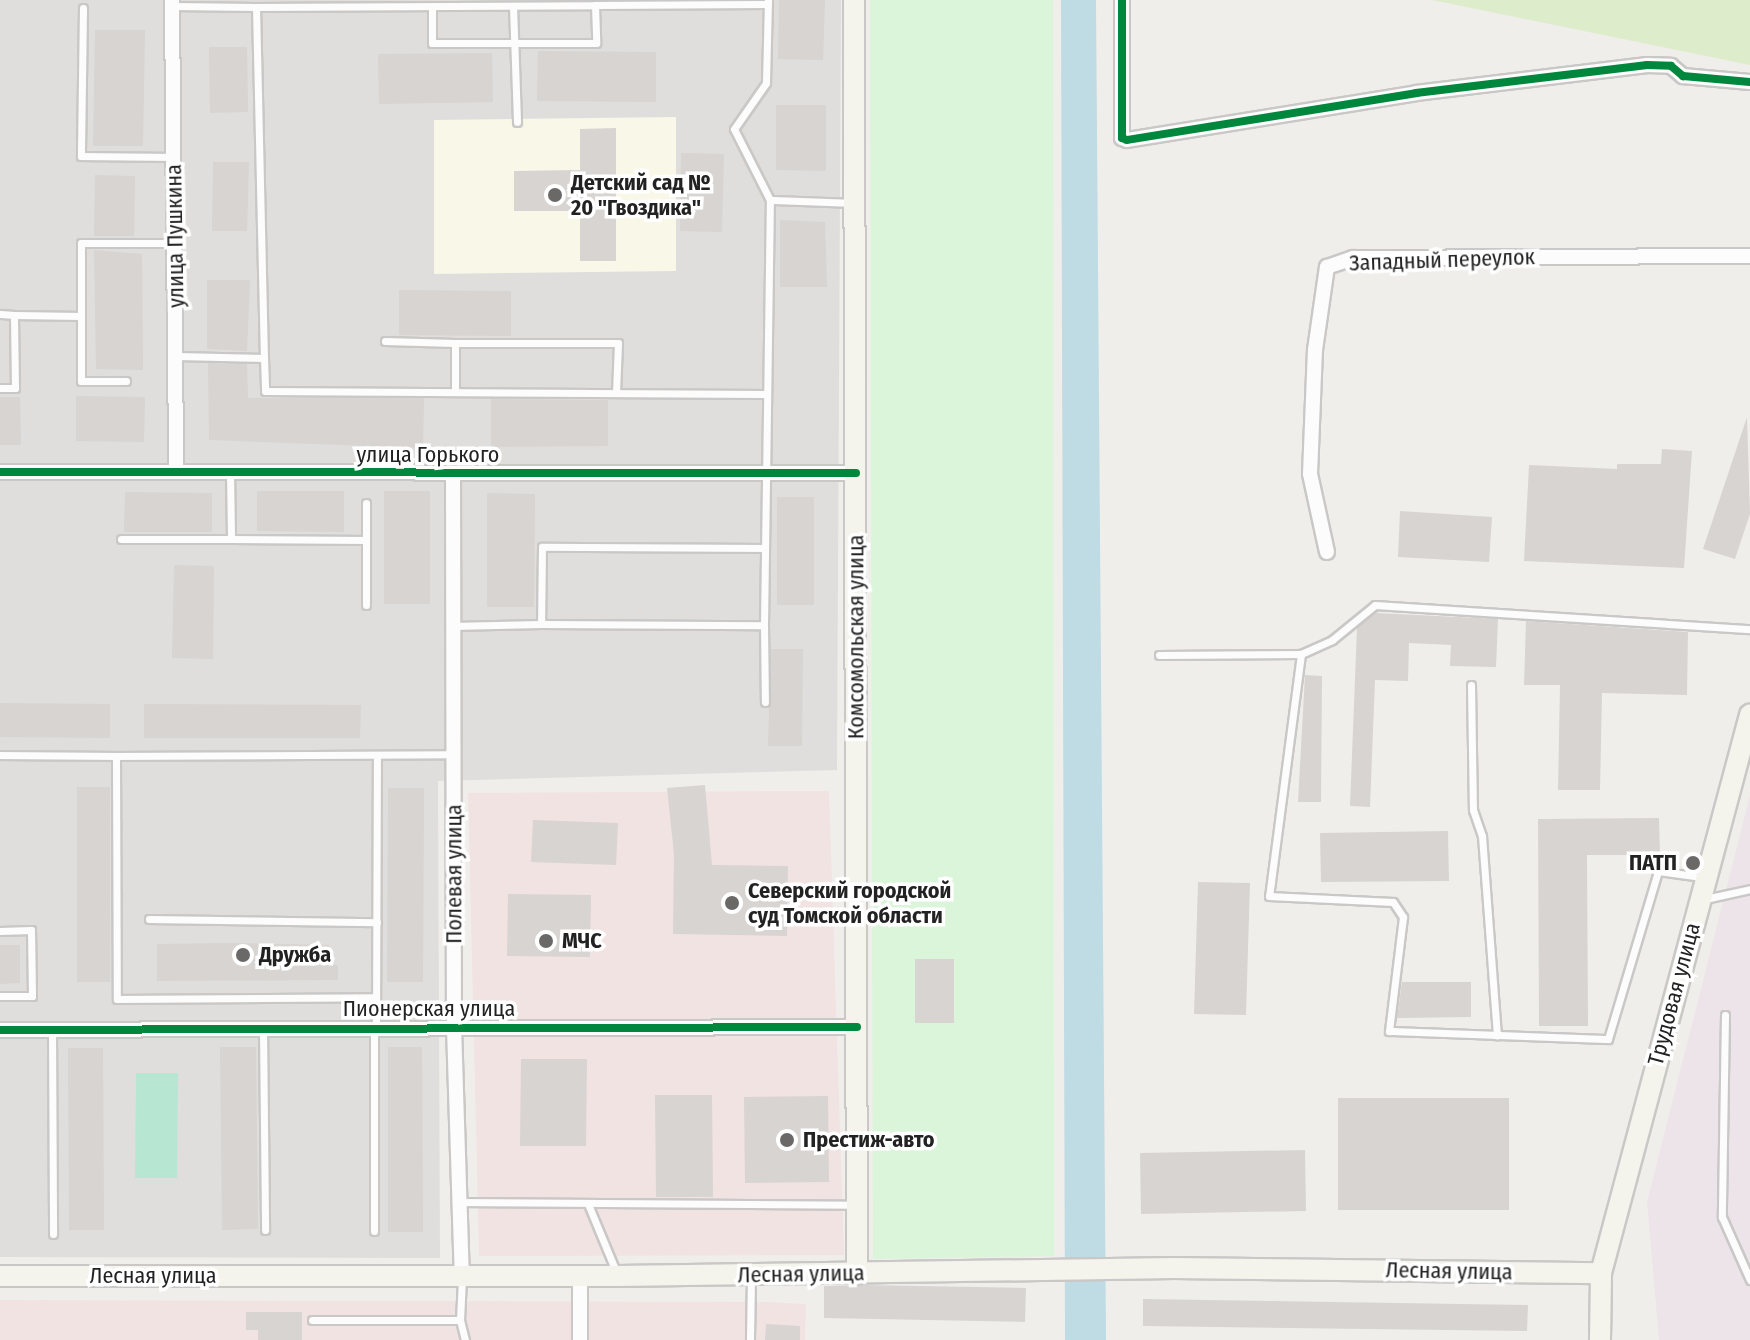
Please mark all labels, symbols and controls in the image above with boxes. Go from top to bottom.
street label: улица Пушкина [161,164,189,308]
place label: Детский сад № 20 "Гвоздика" [571,169,711,220]
marker: Детский сад № 20 "Гвоздика" [546,186,564,204]
street label: Западный переулок [1349,244,1535,276]
street label: улица Горького [357,442,499,468]
street label: Комсомольская улица [843,535,869,739]
street label: Полевая улица [441,804,467,944]
place label: ПАТП [1629,850,1677,876]
marker: ПАТП [1684,854,1702,872]
place label: Северский городской суд Томской области [748,877,951,928]
marker: Северский городской суд Томской области [723,894,741,912]
street label: Трудовая улица [1642,920,1706,1068]
place label: МЧС [562,928,602,954]
marker: МЧС [537,932,555,950]
place label: Дружба [259,942,331,968]
marker: Дружба [234,946,252,964]
street label: Пионерская улица [343,996,515,1022]
place label: Престиж-авто [803,1127,935,1153]
marker: Престиж-авто [778,1131,796,1149]
street label: Лесная улица [1385,1257,1513,1285]
street label: Лесная улица [737,1260,865,1288]
street label: Лесная улица [90,1263,216,1289]

